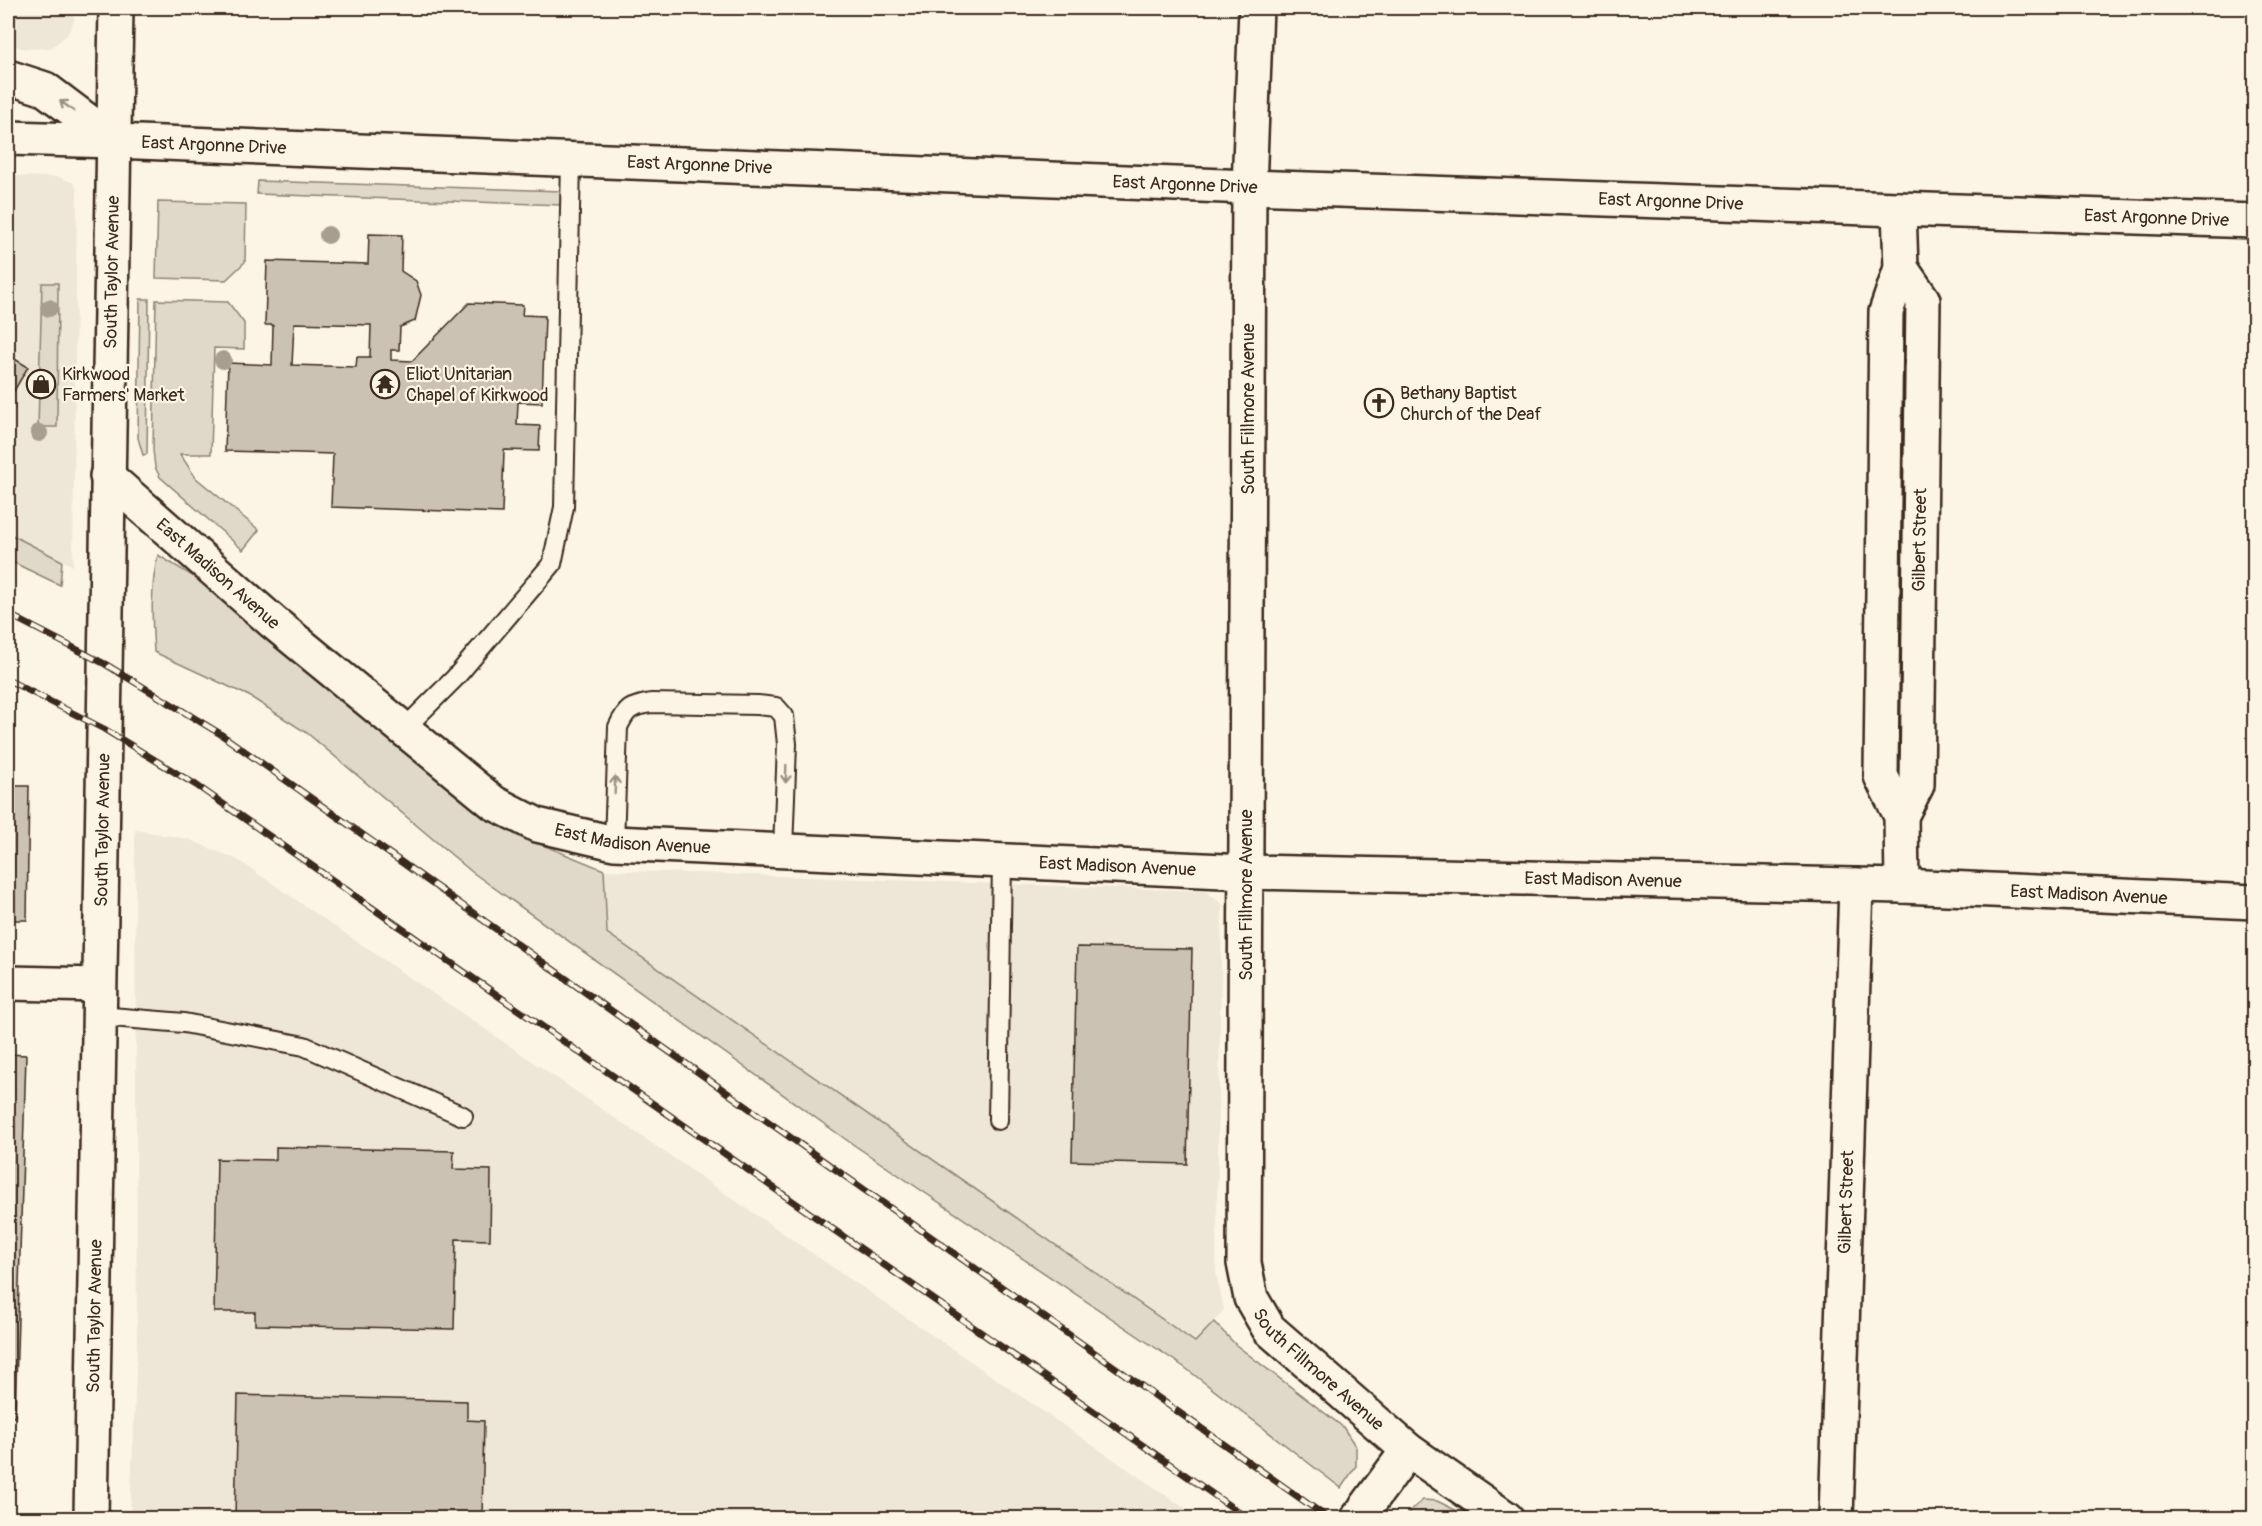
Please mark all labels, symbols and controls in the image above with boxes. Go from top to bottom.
one-way arrow [60,99,76,112]
street label: East Argonne Drive [141,131,287,159]
street label: East Argonne Drive [626,150,773,179]
street label: East Argonne Drive [1112,170,1258,199]
street label: East Argonne Drive [1598,187,1744,215]
street label: South Taylor Avenue [99,195,124,349]
street label: East Argonne Drive [2084,204,2230,232]
street label: South Fillmore Avenue [1237,323,1260,495]
place label: Kirkwood Farmers' Market [62,363,185,407]
place label: Eliot Unitarian Chapel of Kirkwood [406,363,549,407]
shop icon: Kirkwood Farmers' Market [25,368,57,400]
temple icon: Eliot Unitarian Chapel of Kirkwood [369,368,401,400]
place label: Bethany Baptist Church of the Deaf [1400,382,1542,426]
church icon: Bethany Baptist Church of the Deaf [1363,387,1395,419]
street label: Gilbert Street [1908,487,1932,592]
street label: East Madison Avenue [151,513,285,635]
street label: South Taylor Avenue [90,753,115,907]
one-way arrow [780,764,791,784]
one-way arrow [610,775,621,795]
street label: South Fillmore Avenue [1235,809,1258,981]
street label: East Madison Avenue [552,818,711,859]
street label: East Madison Avenue [1038,851,1197,881]
street label: East Madison Avenue [1524,866,1682,893]
street label: East Madison Avenue [2010,879,2168,910]
street label: Gilbert Street [1833,1149,1859,1254]
street label: South Taylor Avenue [82,1239,107,1393]
street label: South Fillmore Avenue [1248,1304,1389,1436]

